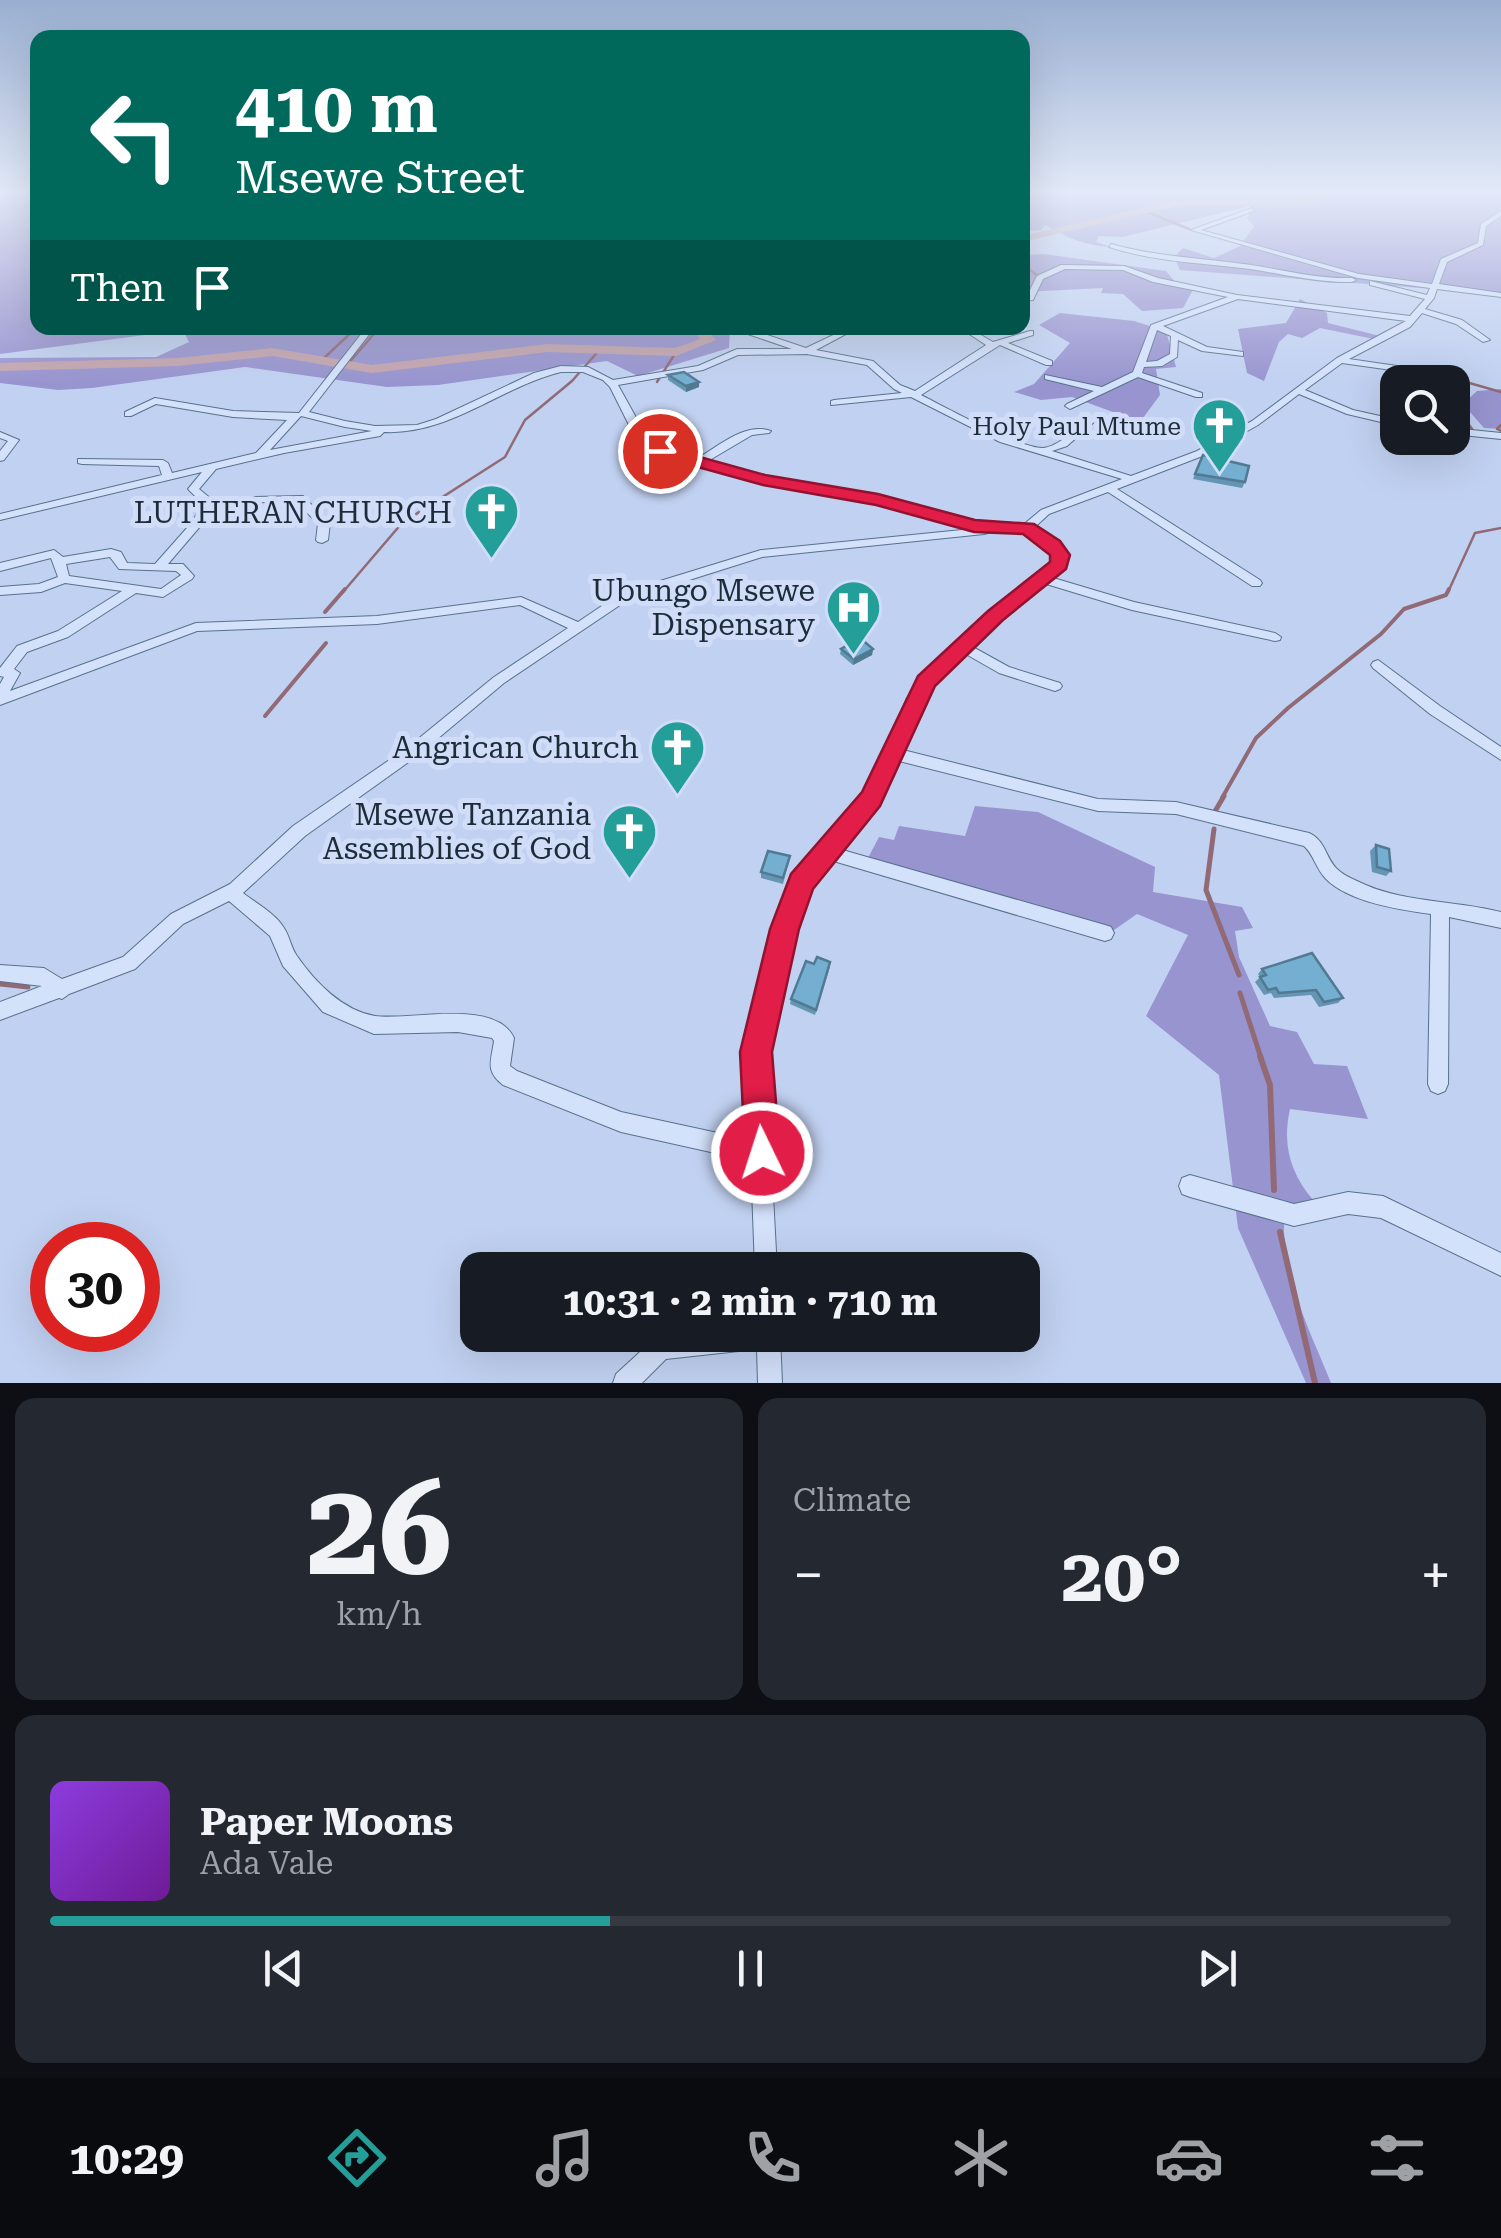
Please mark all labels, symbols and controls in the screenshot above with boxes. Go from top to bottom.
text: 410 m [235,67,438,149]
icon: left [70,70,200,200]
text: Msewe Street [235,151,525,204]
icon: arrive [185,260,240,315]
text: Then [70,266,165,310]
map controls [1380,365,1470,455]
button: search [1380,365,1470,455]
church icon: Holy Paul Mtume [1190,396,1250,475]
pin [618,409,703,494]
place label: Holy Paul Mtume [972,412,1181,441]
icon: arrive [633,424,688,479]
church icon: LUTHERAN CHURCH [461,482,521,561]
place label: LUTHERAN CHURCH [134,495,452,530]
place label: Ubungo Msewe Dispensary [592,573,815,642]
hospital icon: Ubungo Msewe Dispensary [824,577,884,656]
church icon: Angrican Church [648,717,708,796]
place label: Angrican Church [392,730,639,765]
place label: Msewe Tanzania Assemblies of God [323,797,591,866]
church icon: Msewe Tanzania Assemblies of God [600,801,660,880]
position arrow [710,1101,814,1205]
speed limit sign: 30 [30,1222,160,1352]
text: 10:31 · 2 min · 710 m [563,1280,937,1324]
text: 26 [306,1453,452,1606]
text: Climate [793,1481,911,1519]
text: 20° [1061,1531,1183,1619]
text: − [793,1543,824,1607]
text: + [1420,1543,1451,1607]
text: km/h [336,1595,422,1633]
text: Paper Moons [200,1800,453,1844]
text: Ada Vale [200,1844,333,1882]
icon: previous [256,1941,311,1996]
icon: pause [723,1941,778,1996]
icon: next [1190,1941,1245,1996]
icon: directions [322,2123,392,2193]
icon: music [530,2123,600,2193]
icon: phone [738,2123,808,2193]
icon: climate [946,2123,1016,2193]
icon: car [1154,2123,1224,2193]
icon: filters [1362,2123,1432,2193]
text: 10:29 [69,2132,184,2185]

